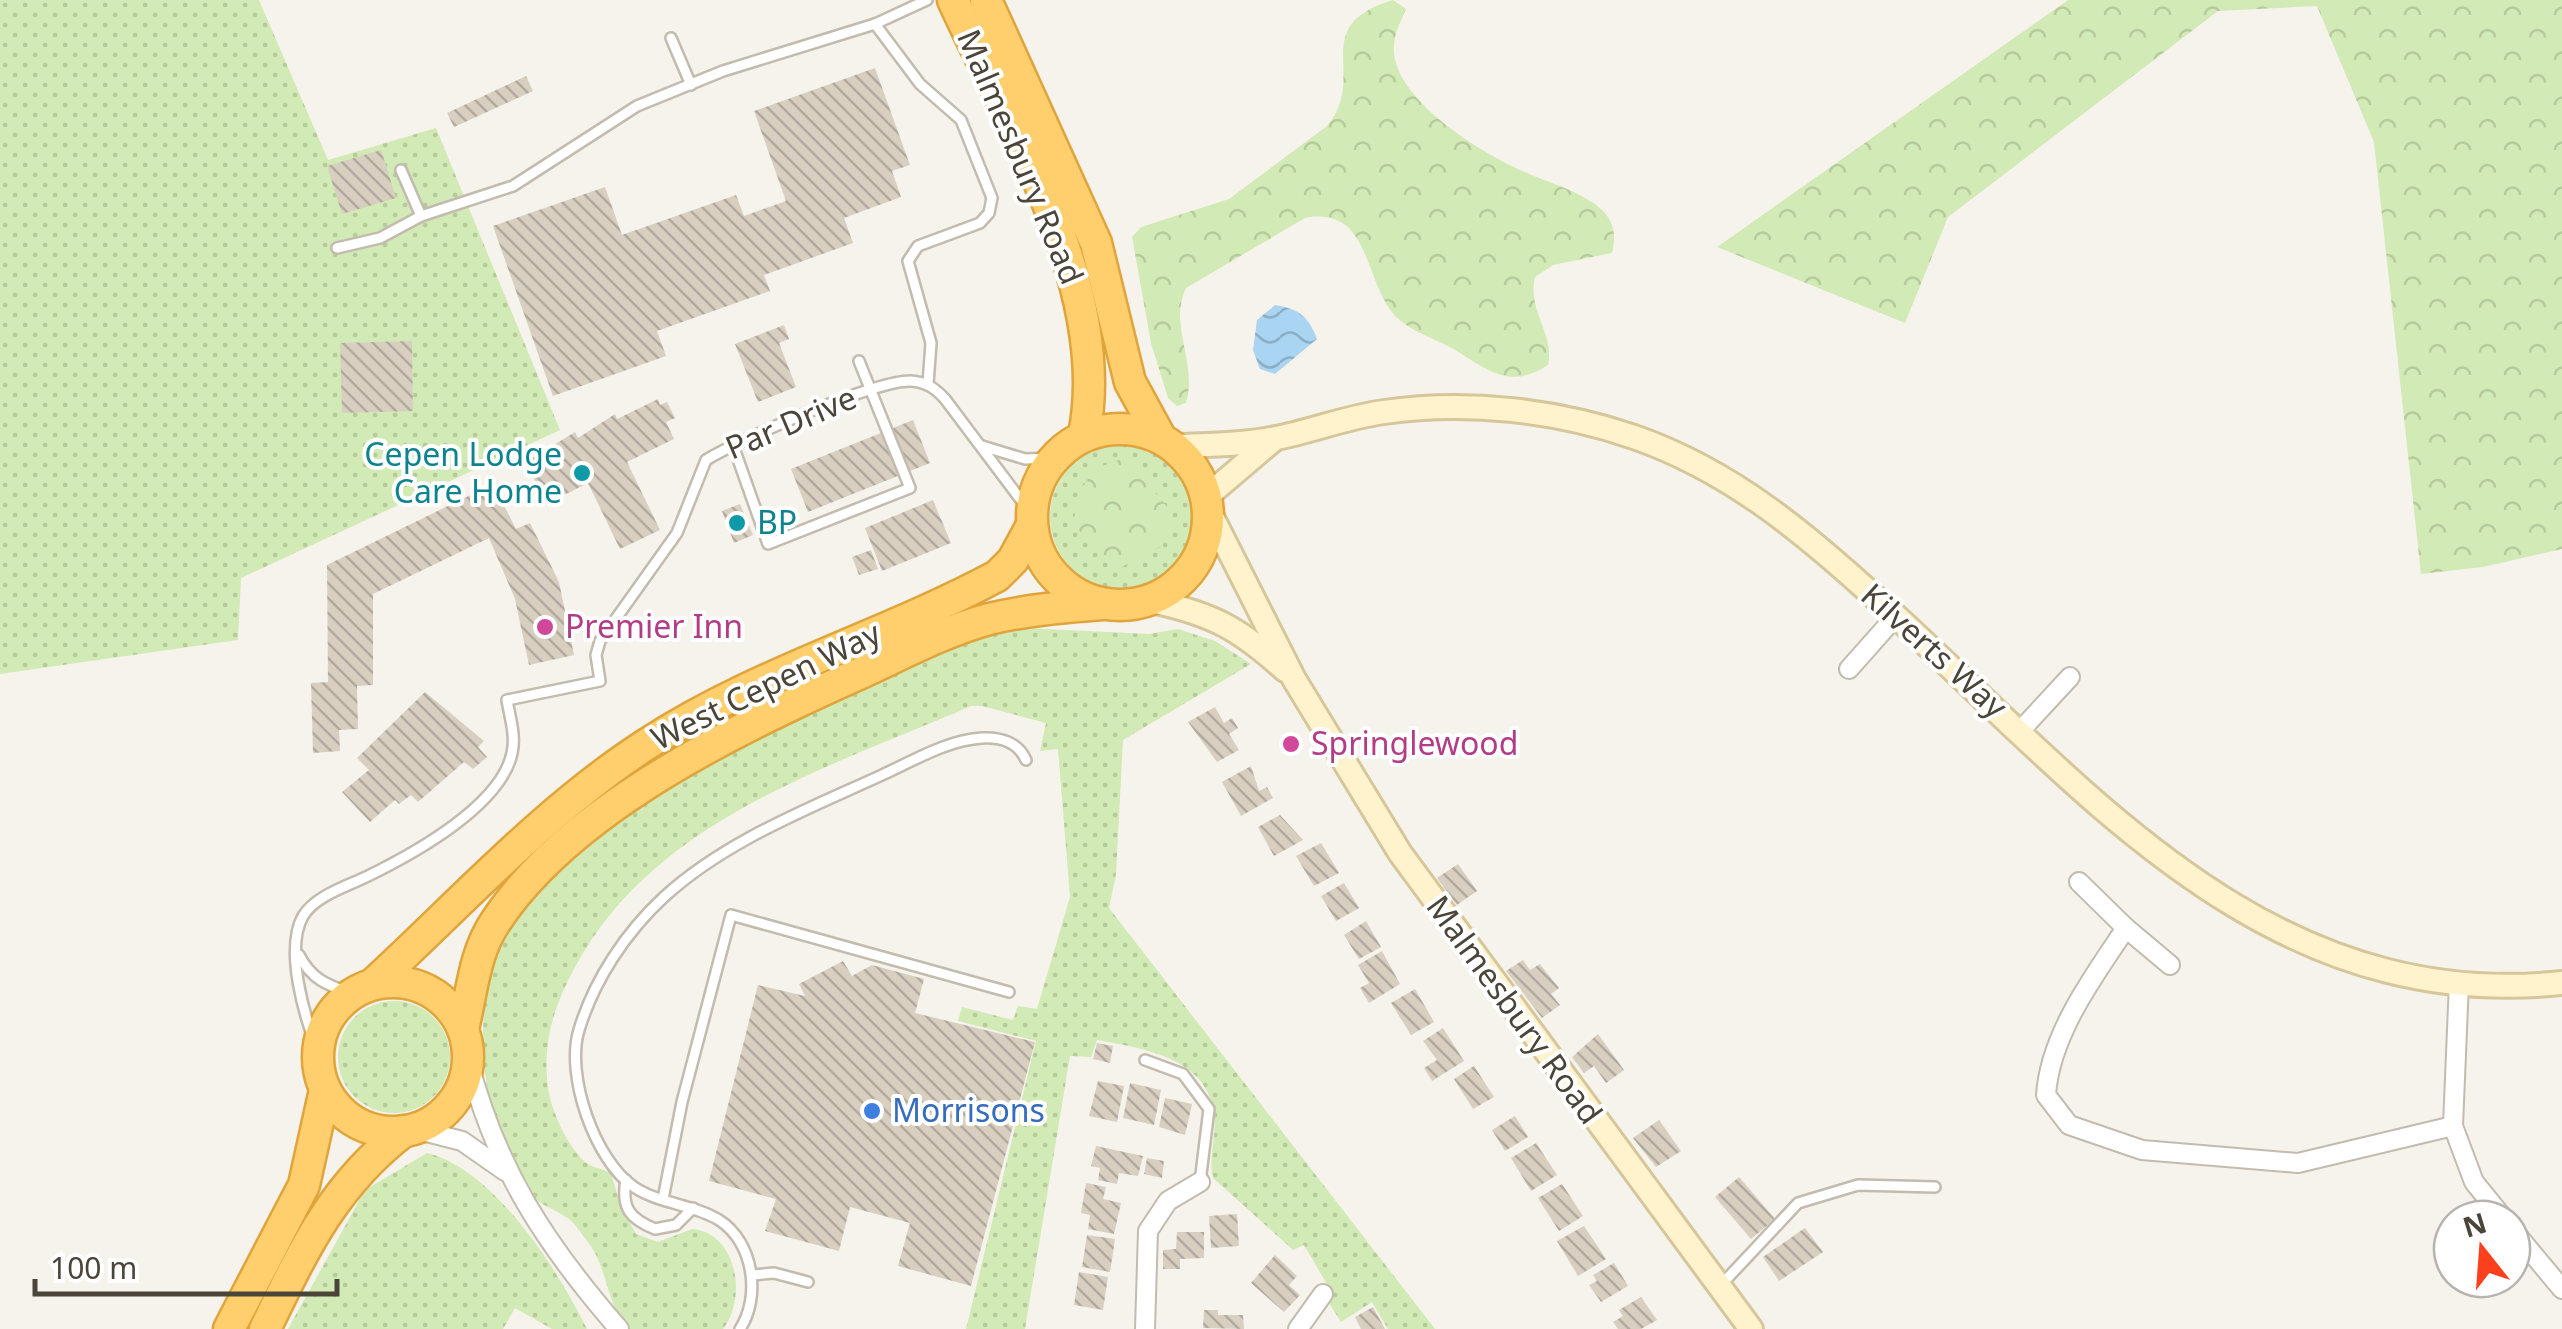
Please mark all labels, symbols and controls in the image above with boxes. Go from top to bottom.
street label: Malmesbury Road [948,22,1094,290]
street label: Par Drive [719,375,862,468]
place label: Cepen Lodge Care Home [364,432,562,512]
marker: Cepen Lodge Care Home [571,462,593,484]
place label: BP [757,500,797,543]
marker: BP [726,512,748,534]
street label: Kilverts Way [1853,573,2018,727]
place label: Premier Inn [565,604,743,647]
street label: West Cepen Way [644,610,888,759]
marker: Premier Inn [534,616,556,638]
place label: Springlewood [1311,721,1518,764]
marker: Springlewood [1280,733,1302,755]
street label: Malmesbury Road [1418,886,1613,1132]
place label: Morrisons [892,1088,1045,1131]
marker: Morrisons [861,1100,883,1122]
north arrow [2432,1199,2532,1299]
text: N [2458,1203,2491,1246]
scale bar [35,1234,338,1296]
text: 100 m [50,1247,137,1288]

